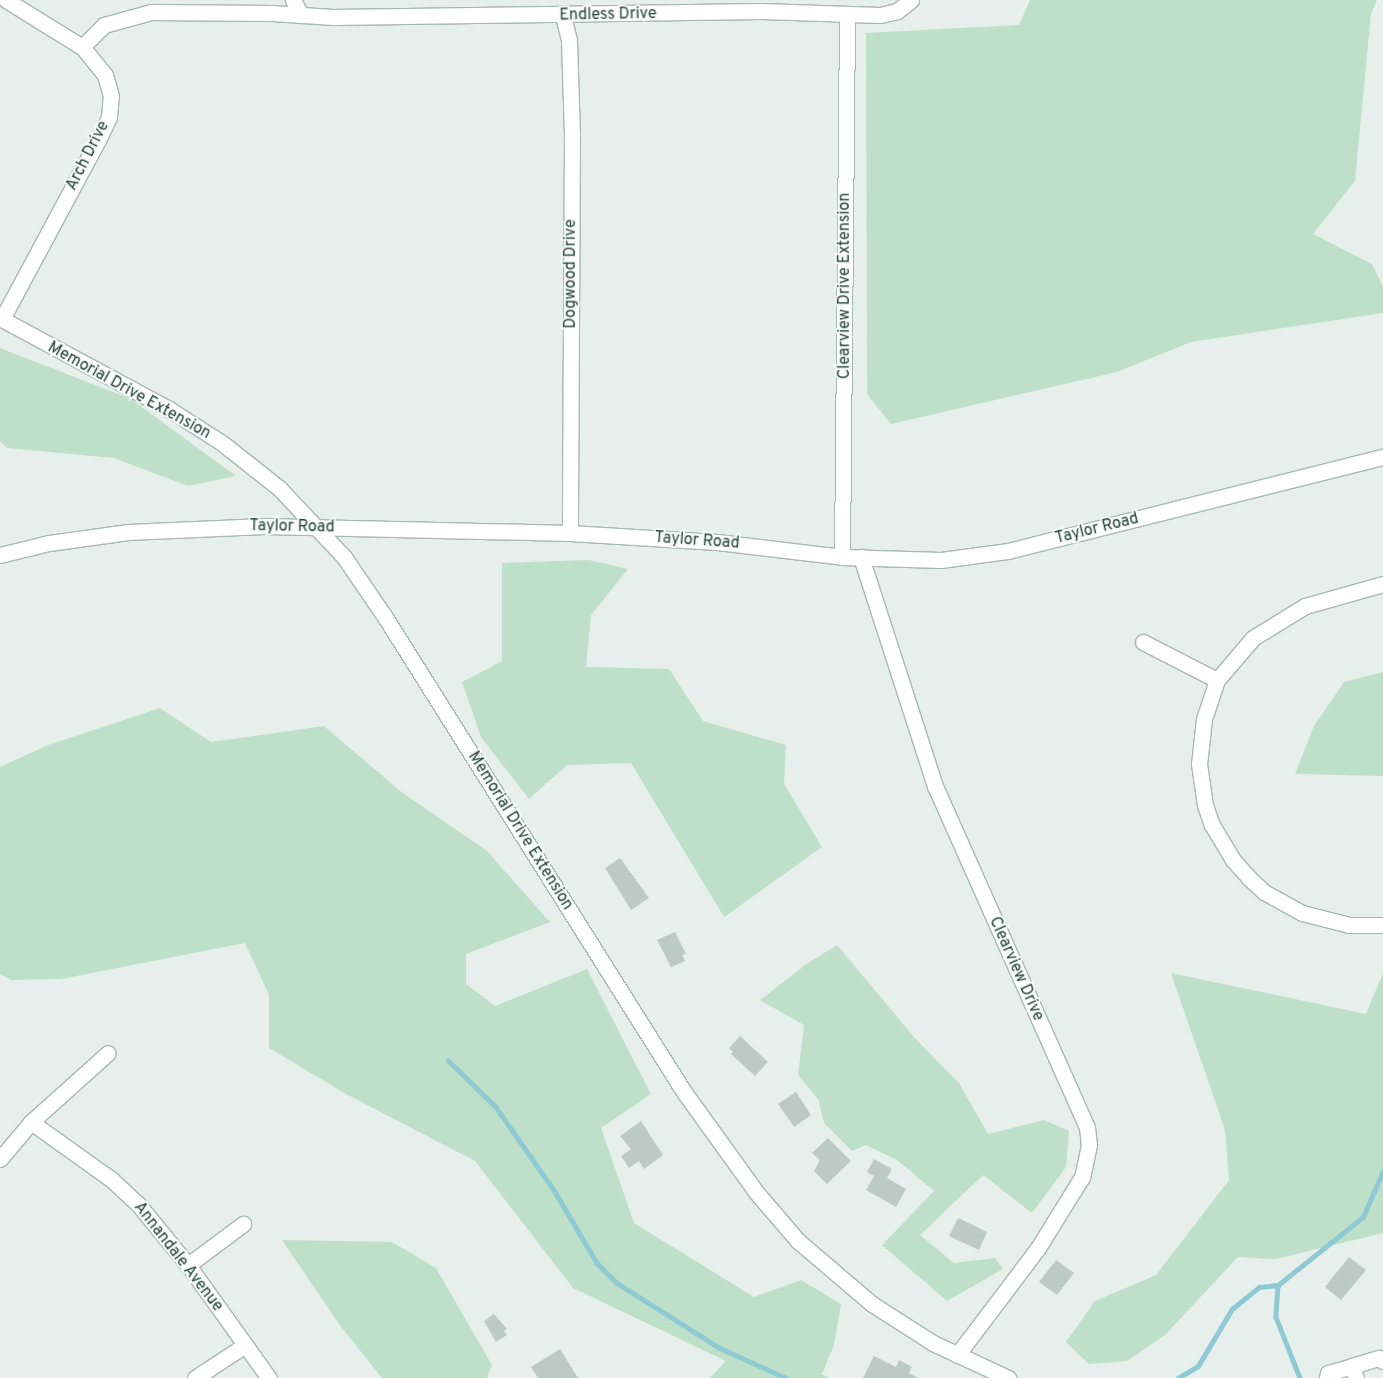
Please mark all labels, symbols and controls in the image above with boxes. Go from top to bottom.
street label: Endless Drive [559,5,657,25]
street label: Arch Drive [62,118,114,194]
street label: Clearview Drive Extension [835,193,855,379]
street label: Dogwood Drive [561,219,581,329]
street label: Memorial Drive Extension [44,338,214,444]
street label: Taylor Road [1053,509,1141,549]
street label: Taylor Road [249,517,335,537]
street label: Taylor Road [654,528,740,554]
street label: Memorial Drive Extension [463,748,577,914]
street label: Clearview Drive [984,914,1048,1024]
street label: Annandale Avenue [129,1198,227,1316]

